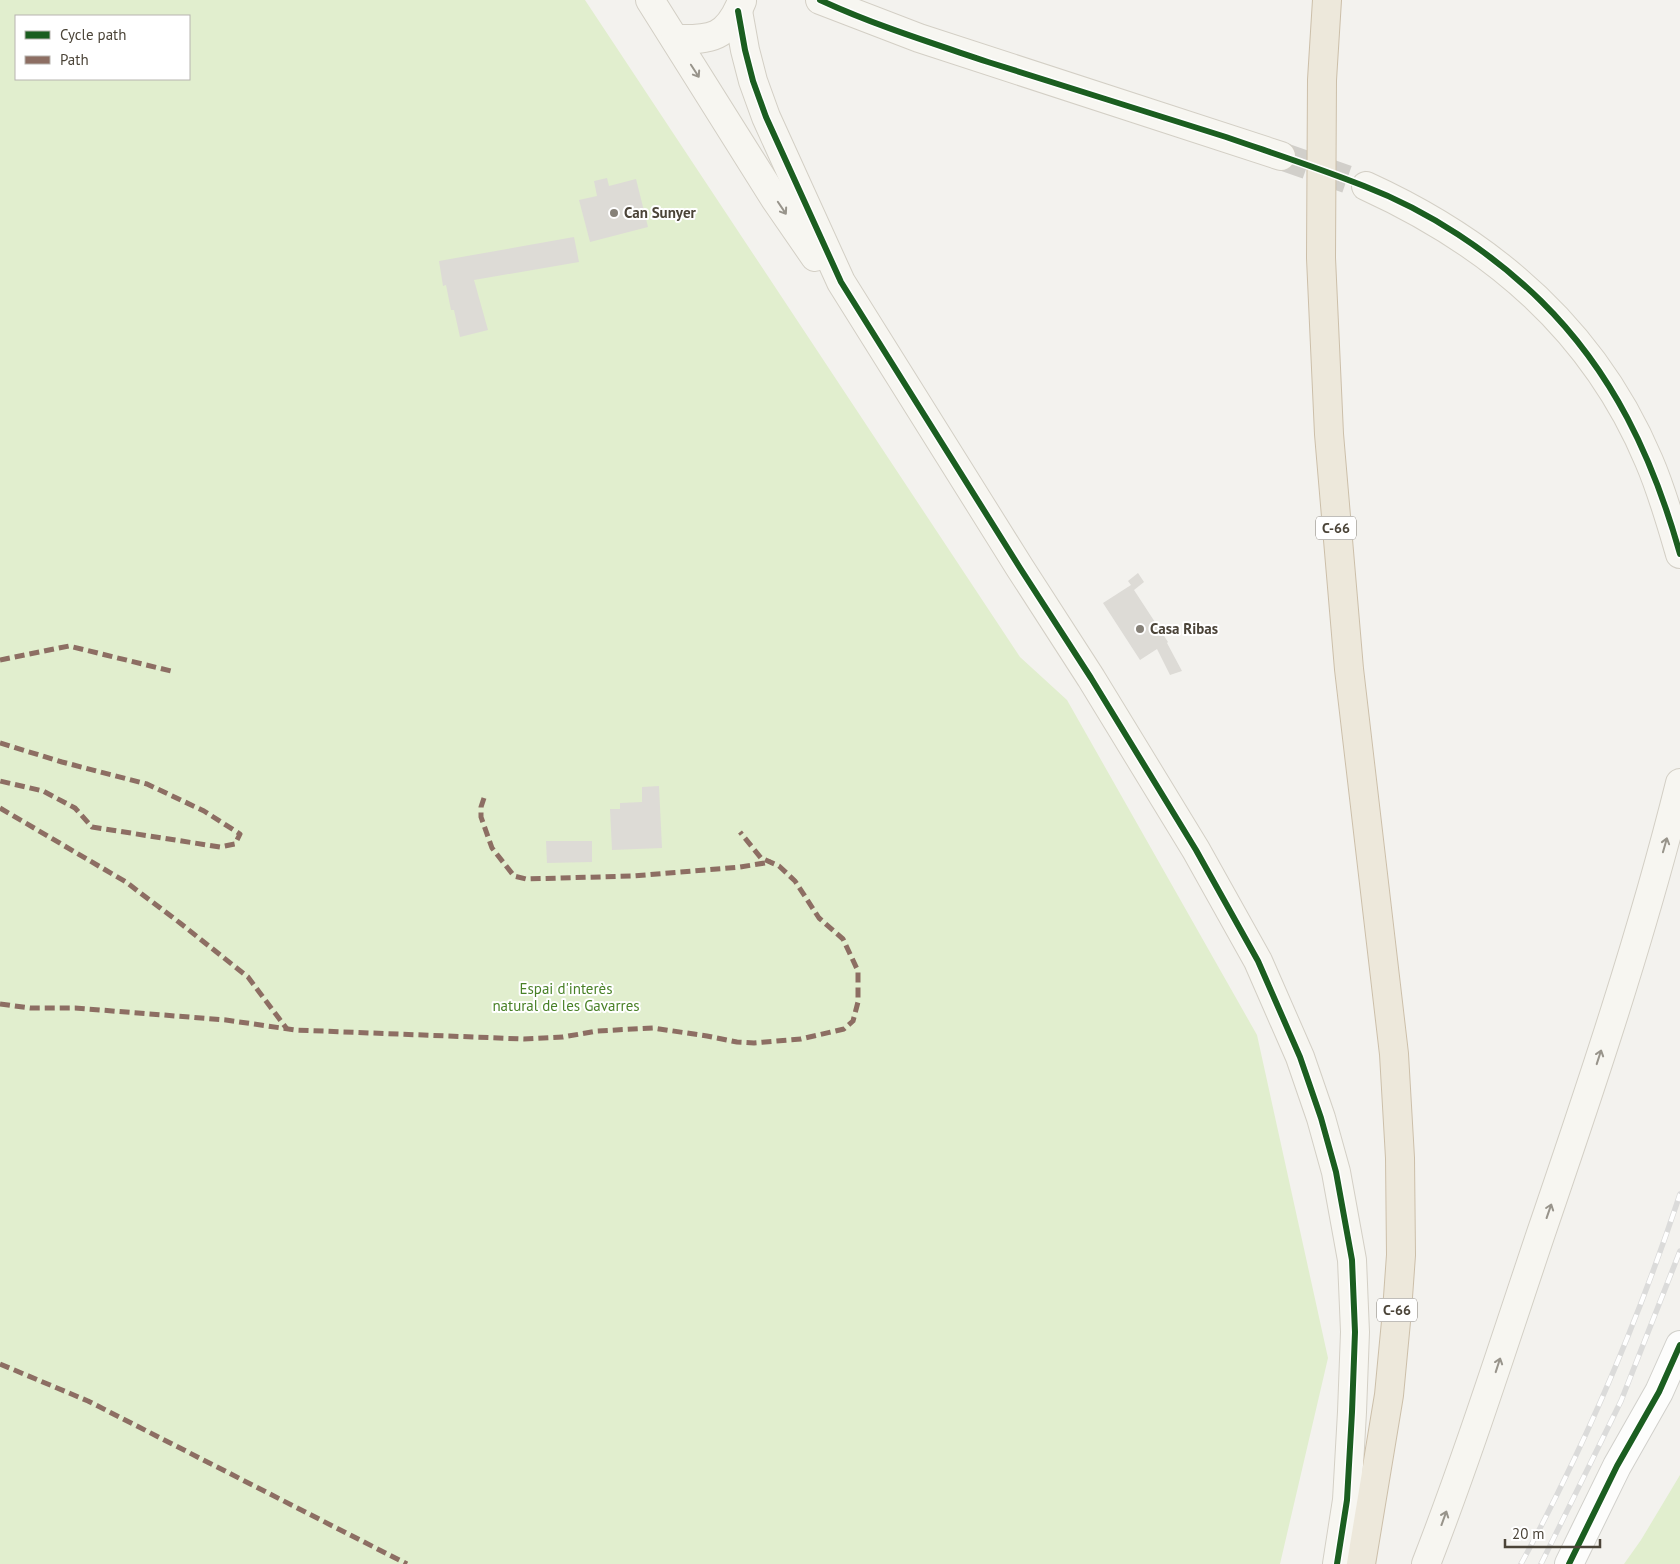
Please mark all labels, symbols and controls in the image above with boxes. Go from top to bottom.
legend [15,15,190,80]
text: Cycle path [60,25,126,44]
text: Path [60,50,89,69]
one-way arrow [690,63,700,77]
one-way arrow [776,201,787,215]
place label: Can Sunyer [624,203,697,222]
marker: Can Sunyer [608,207,620,219]
road number: C-66 [1316,516,1356,540]
place label: Casa Ribas [1150,619,1218,638]
marker: Casa Ribas [1134,623,1146,635]
one-way arrow [1660,837,1670,853]
park label: Espai d'interès natural de les Gavarres [492,979,640,1015]
one-way arrow [1595,1049,1605,1065]
one-way arrow [1544,1203,1554,1219]
road number: C-66 [1377,1298,1417,1322]
one-way arrow [1493,1358,1503,1374]
one-way arrow [1440,1511,1449,1527]
scale bar [1505,1516,1600,1548]
text: 20 m [1512,1524,1545,1543]

